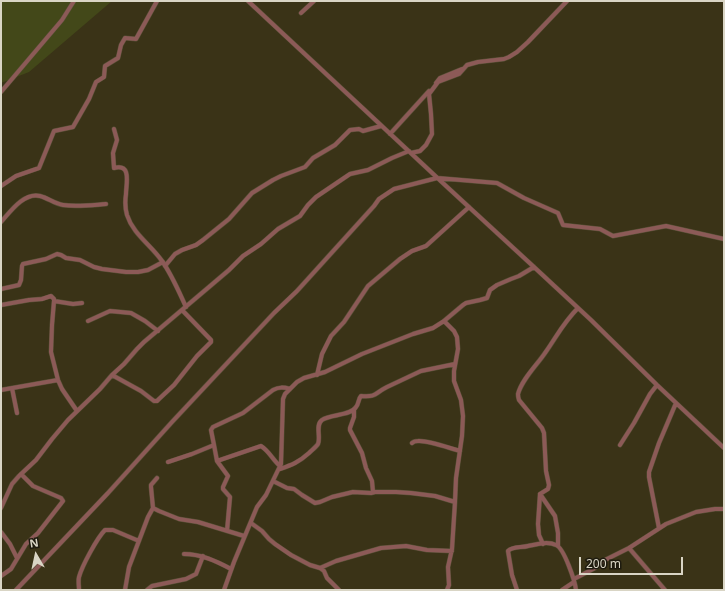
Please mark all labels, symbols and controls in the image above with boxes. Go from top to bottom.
north arrow [16,535,56,575]
text: N [28,535,40,551]
scale bar [581,549,685,575]
text: 200 m [586,555,621,572]

